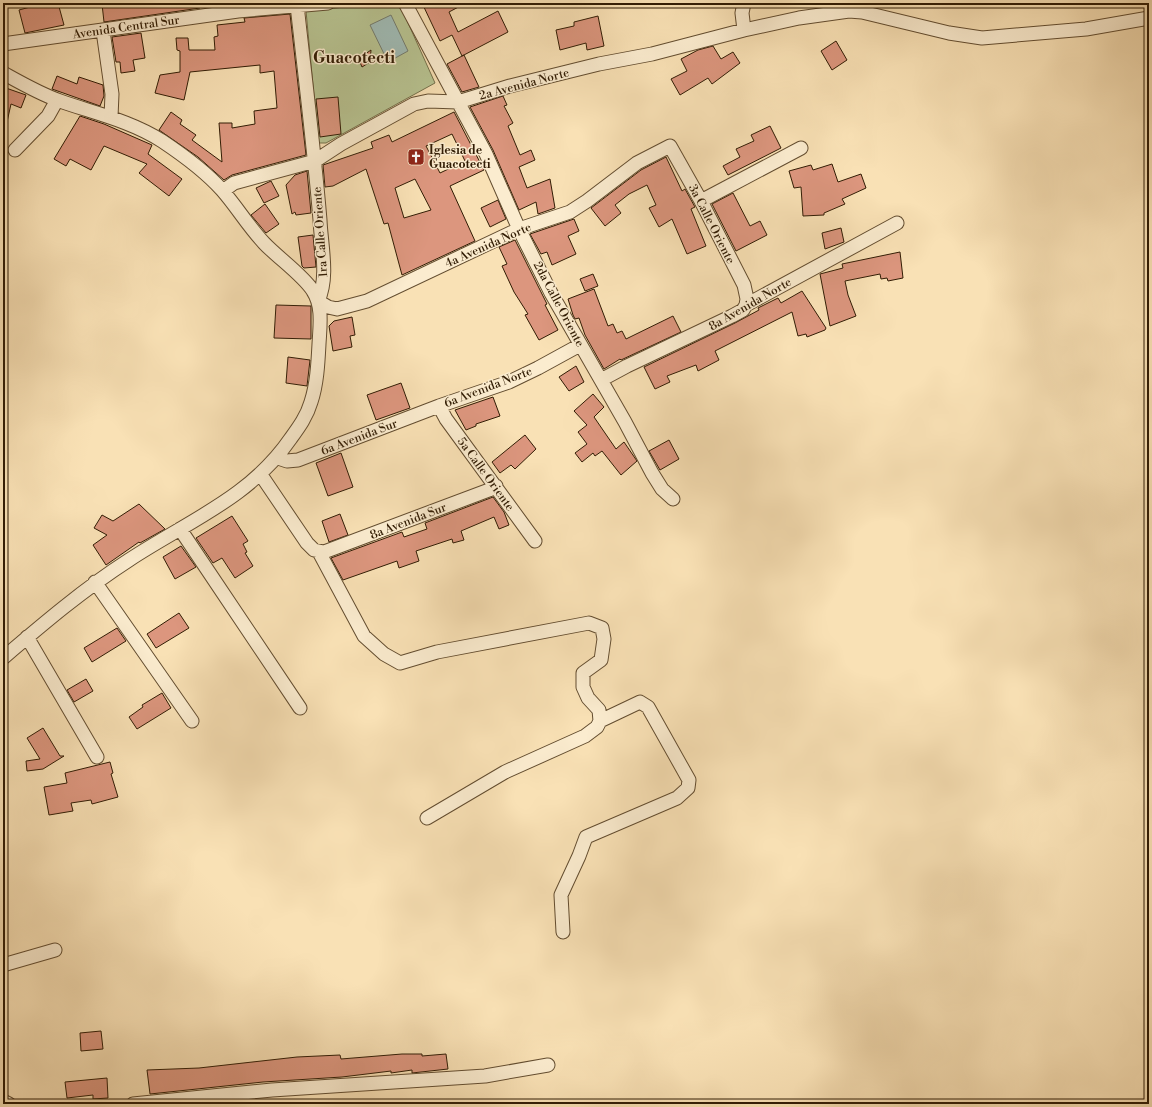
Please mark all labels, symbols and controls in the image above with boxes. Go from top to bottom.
street label: Avenida Central Sur [71,13,181,43]
district label: Guacotecti [313,48,395,68]
street label: 2a Avenida Norte [477,65,571,104]
place label: Iglesia de Guacotecti [429,143,491,172]
church icon: Iglesia de Guacotecti [406,147,426,167]
street label: 3a Calle Oriente [685,182,738,267]
street label: 1ra Calle Oriente [310,186,331,278]
street label: 4a Avenida Norte [443,220,534,271]
street label: 2da Calle Oriente [530,259,587,349]
street label: 8a Avenida Norte [706,275,794,334]
street label: 6a Avenida Norte [442,364,534,411]
street label: 6a Avenida Sur [319,416,400,459]
street label: 5a Calle Oriente [454,435,517,514]
street label: 8a Avenida Sur [368,500,449,543]

